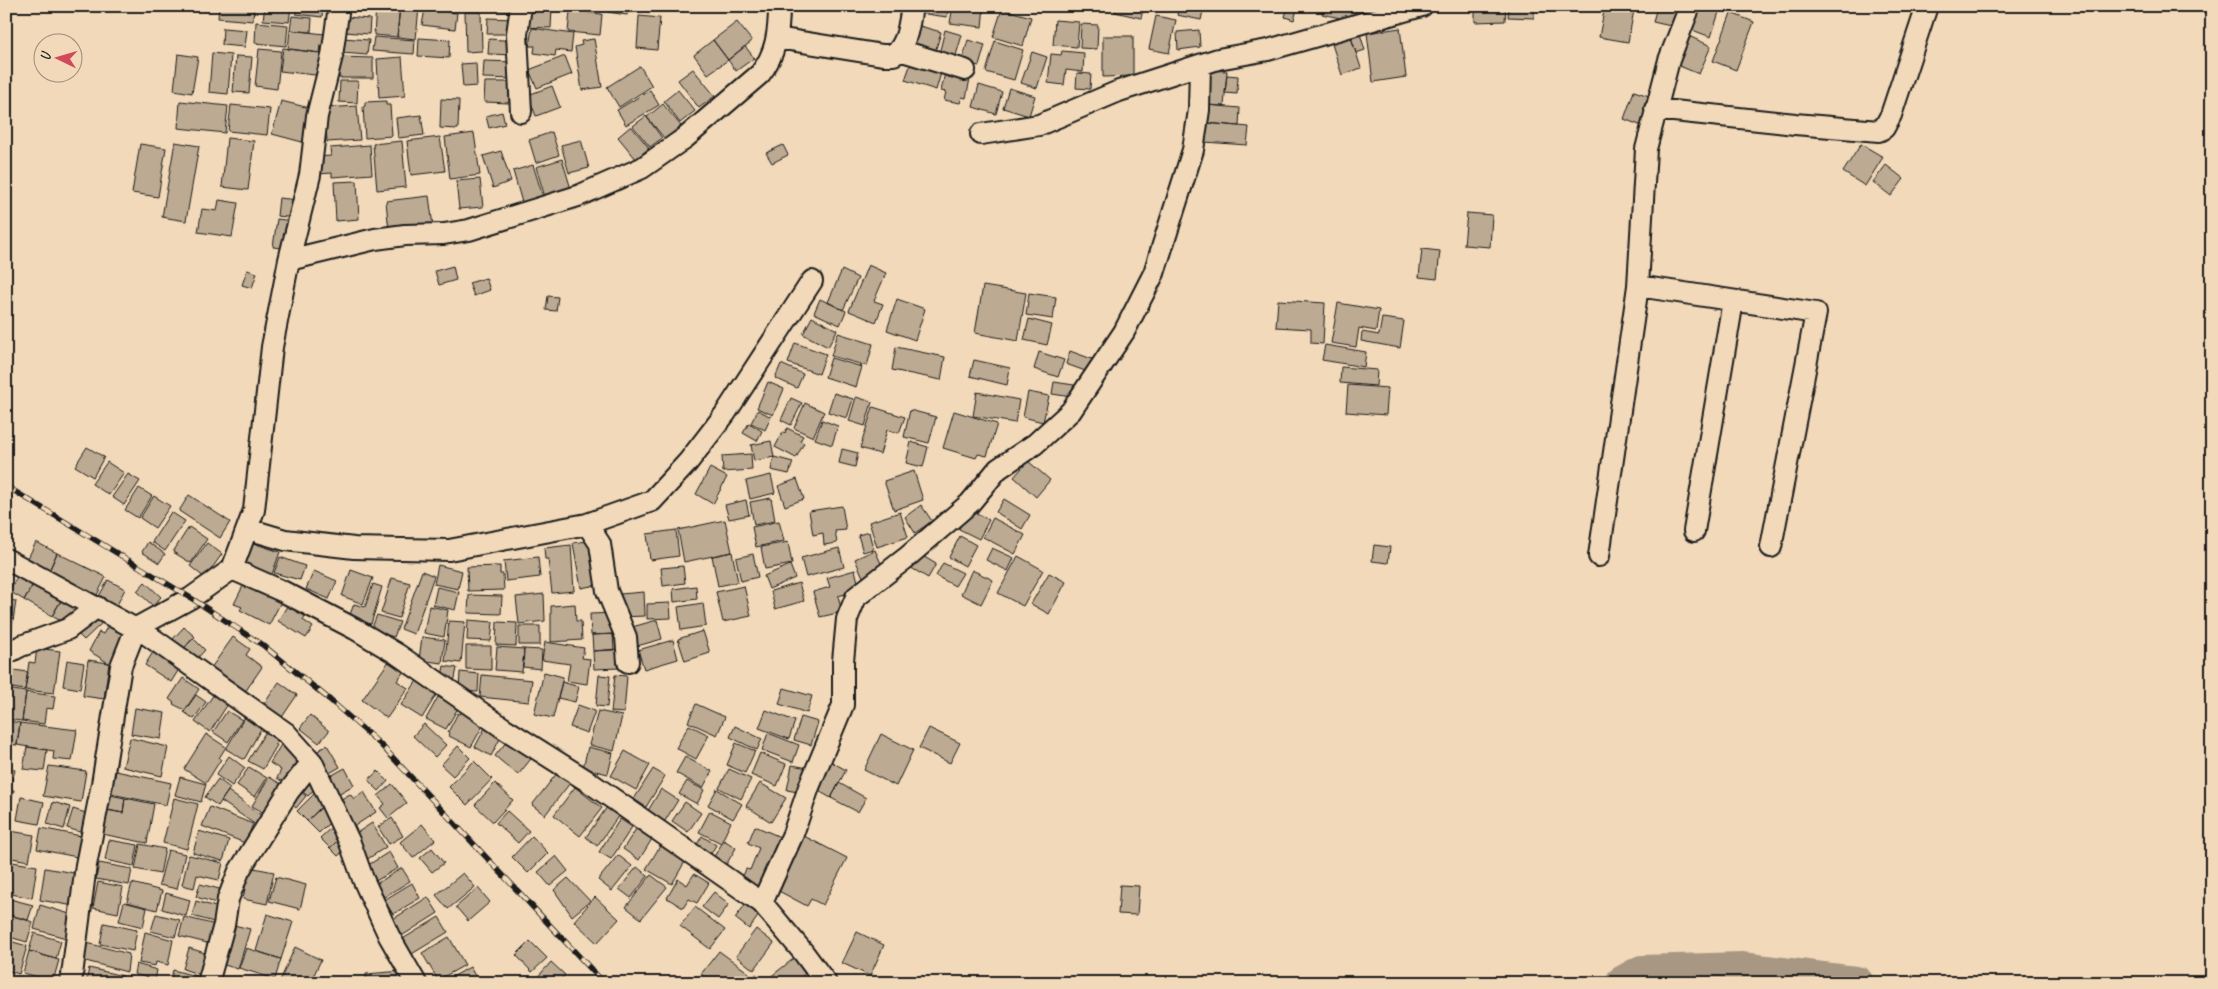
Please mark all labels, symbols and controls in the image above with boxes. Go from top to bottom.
north arrow [32,32,82,82]
text: U [37,50,55,61]

